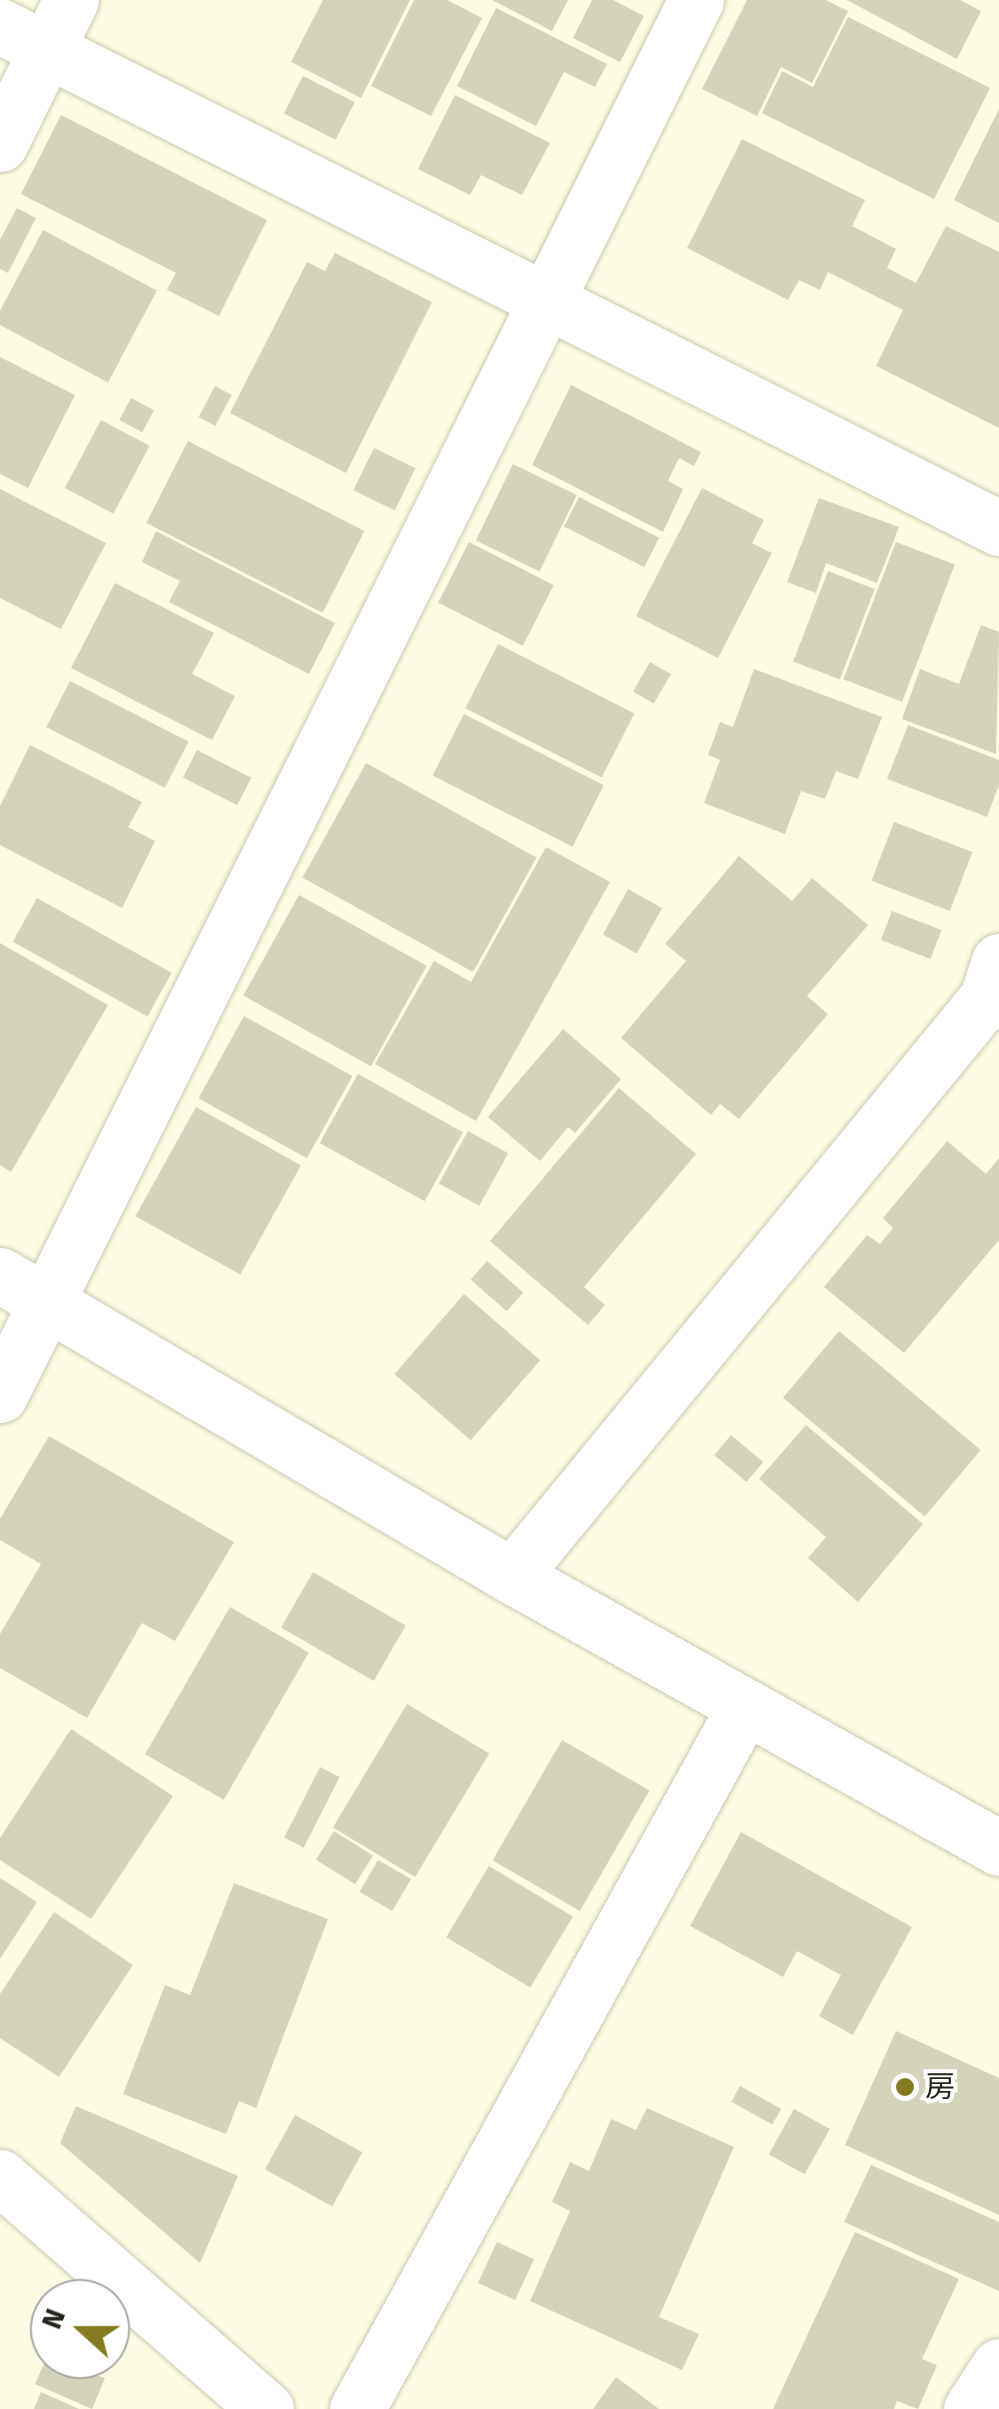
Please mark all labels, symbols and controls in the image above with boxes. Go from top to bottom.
place label: 房 [925,2069,955,2105]
marker: 房 [894,2076,916,2098]
north arrow [30,2279,130,2379]
text: N [35,2304,72,2333]

